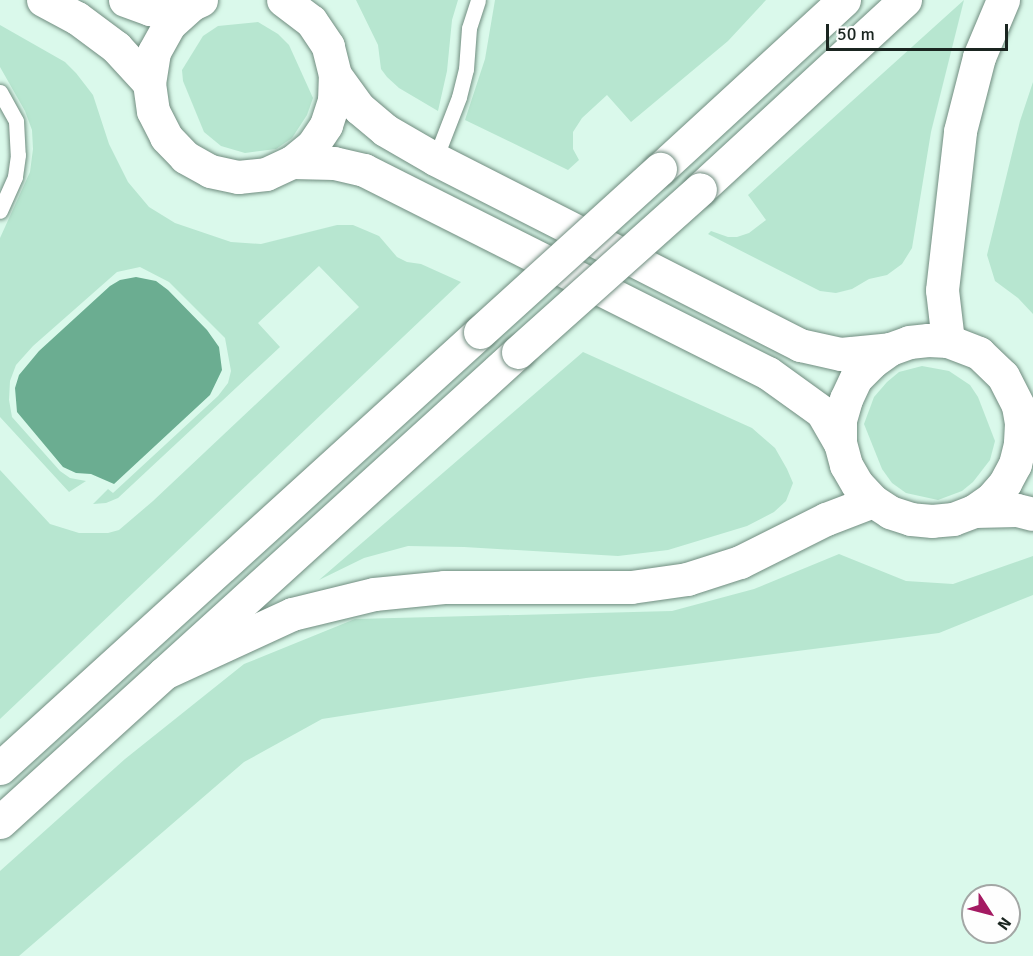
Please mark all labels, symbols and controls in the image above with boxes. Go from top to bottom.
scale bar [829,12,1010,50]
text: 50 m [837,23,875,45]
north arrow [961,884,1021,944]
text: N [993,913,1015,934]

